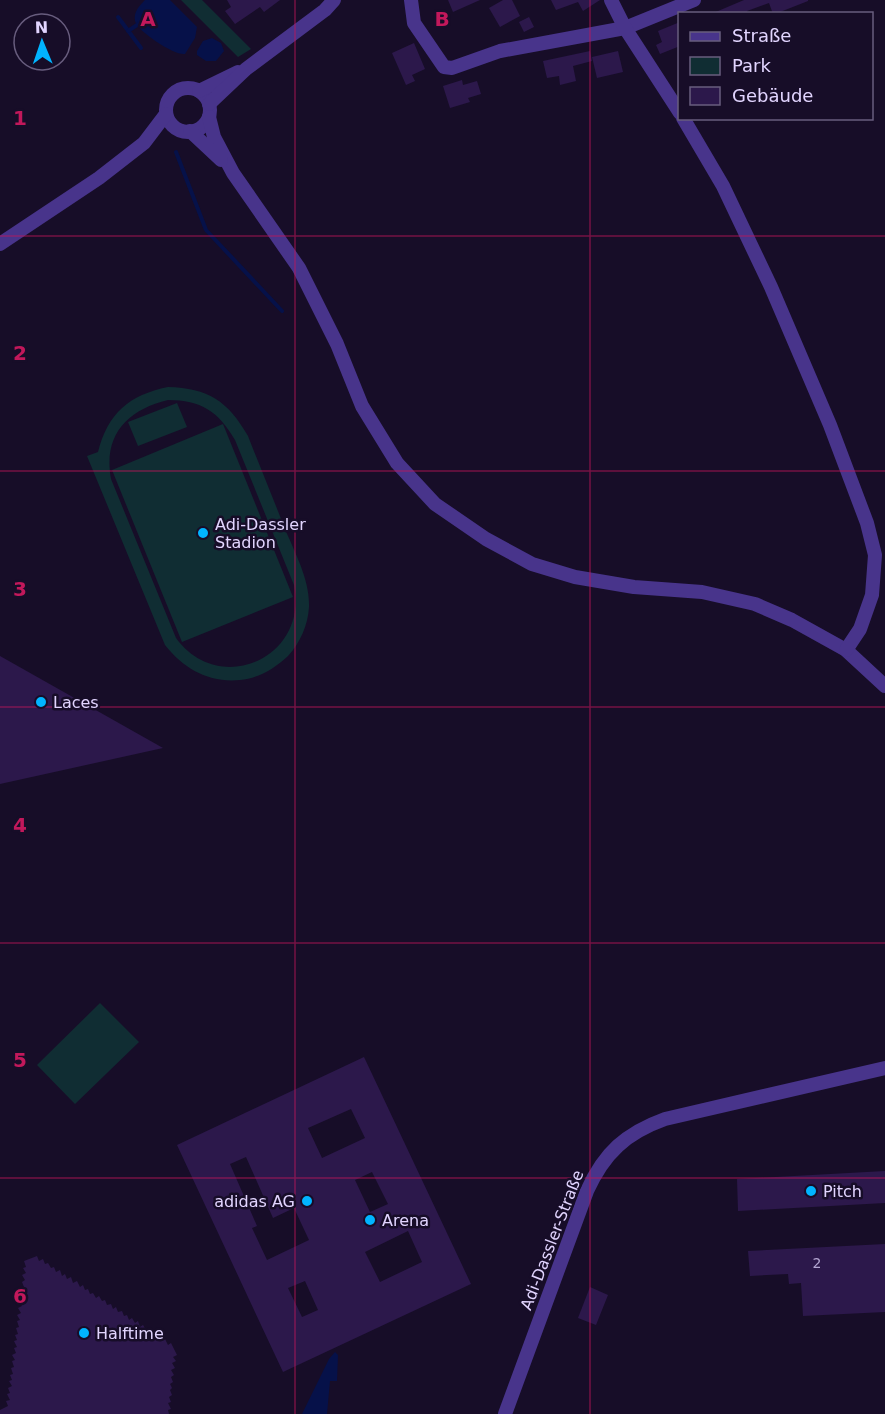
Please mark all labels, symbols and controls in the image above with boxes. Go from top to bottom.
text: A [140,7,156,31]
text: B [434,7,450,31]
north arrow [12,12,72,72]
legend [678,12,873,120]
text: N [34,18,49,37]
text: Straße [732,25,791,46]
text: Park [732,55,771,76]
text: Gebäude [732,85,813,106]
text: 1 [13,106,27,130]
text: 2 [13,341,27,365]
place label: Adi-Dassler Stadion [215,515,306,552]
marker: Adi-Dassler Stadion [196,526,210,540]
text: 3 [13,577,27,601]
place label: Laces [53,693,99,712]
marker: Laces [34,695,48,709]
text: 4 [13,813,27,837]
text: 5 [13,1048,27,1072]
street label: Adi-Dassler-Straße [517,1167,587,1313]
place label: Pitch [823,1182,862,1201]
marker: Pitch [804,1184,818,1198]
place label: adidas AG [214,1192,295,1211]
marker: adidas AG [300,1194,314,1208]
place label: Arena [382,1211,429,1230]
marker: Arena [363,1213,377,1227]
house number: 2 [813,1255,821,1271]
text: 6 [13,1284,27,1308]
place label: Halftime [96,1324,164,1343]
marker: Halftime [77,1326,91,1340]

